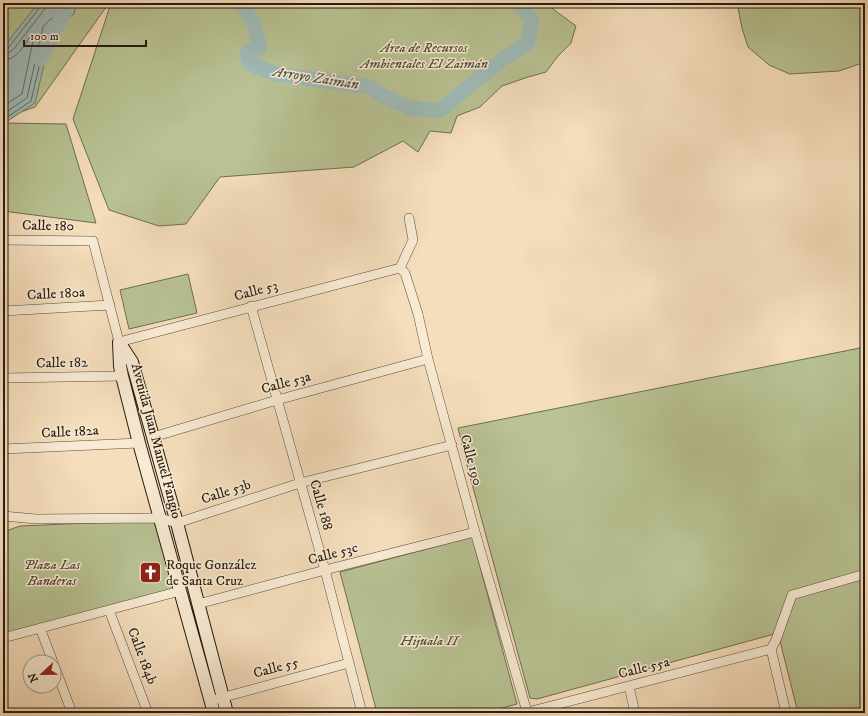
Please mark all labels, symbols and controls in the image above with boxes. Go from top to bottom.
scale bar [24,22,146,48]
text: 100 m [30,29,59,44]
park label: Área de Recursos Ambientales El Zaimán [358,39,488,73]
water label: Arroyo Zaimán [270,62,361,94]
street label: Calle 180 [22,217,74,235]
street label: Calle 53 [232,277,280,305]
street label: Calle 180a [27,283,86,305]
street label: Calle 182 [36,354,88,372]
street label: Avenida Juan Manuel Fangio [127,361,185,521]
street label: Calle 53a [259,368,313,398]
street label: Calle 182a [41,422,99,442]
street label: Calle 190 [456,433,486,487]
street label: Calle 53b [199,475,254,508]
street label: Calle 188 [305,478,337,532]
street label: Calle 53c [306,539,360,569]
park label: Plaza Las Banderas [24,556,81,590]
place label: Roque González de Santa Cruz [166,556,257,590]
church icon: Roque González de Santa Cruz [137,560,163,586]
street label: Calle 184b [123,625,161,687]
park label: Hijuala II [399,632,461,650]
street label: Calle 55 [251,653,301,683]
street label: Calle 55a [616,653,672,683]
north arrow [22,654,62,694]
text: N [25,671,42,684]

